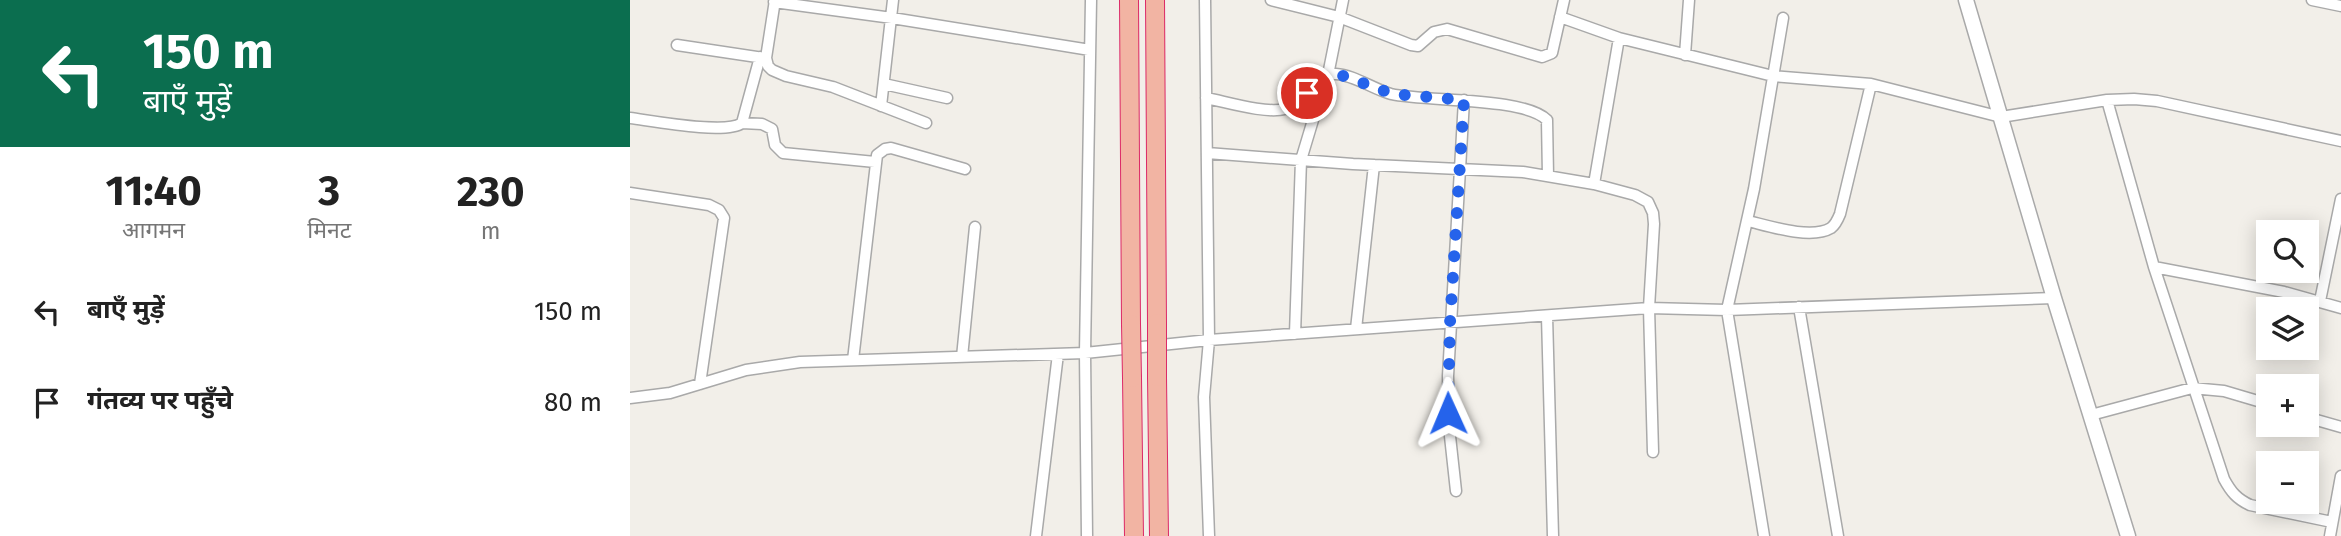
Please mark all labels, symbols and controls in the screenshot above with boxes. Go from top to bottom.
text: 150 m [143,22,274,81]
icon: left [28,28,119,119]
pin [1277,63,1337,123]
icon: arrive [1288,74,1326,112]
text: बाएँ मुड़ें [143,82,232,120]
text: 11:40 [105,166,202,216]
text: 3 [318,166,340,216]
text: 230 [457,167,525,217]
text: आगमन [122,216,185,244]
text: मिनट [307,216,351,244]
text: m [481,217,500,245]
map controls [2256,220,2319,514]
button: search [2256,220,2319,283]
icon: left [28,293,66,331]
text: बाएँ मुड़ें [87,294,164,325]
text: 150 m [534,296,602,327]
button: layers [2256,297,2319,360]
button: + [2256,374,2319,437]
position arrow [1411,376,1485,450]
icon: arrive [28,384,66,422]
text: गंतव्य पर पहुँचे [87,385,233,416]
text: 80 m [544,387,602,418]
button: − [2256,451,2319,514]

